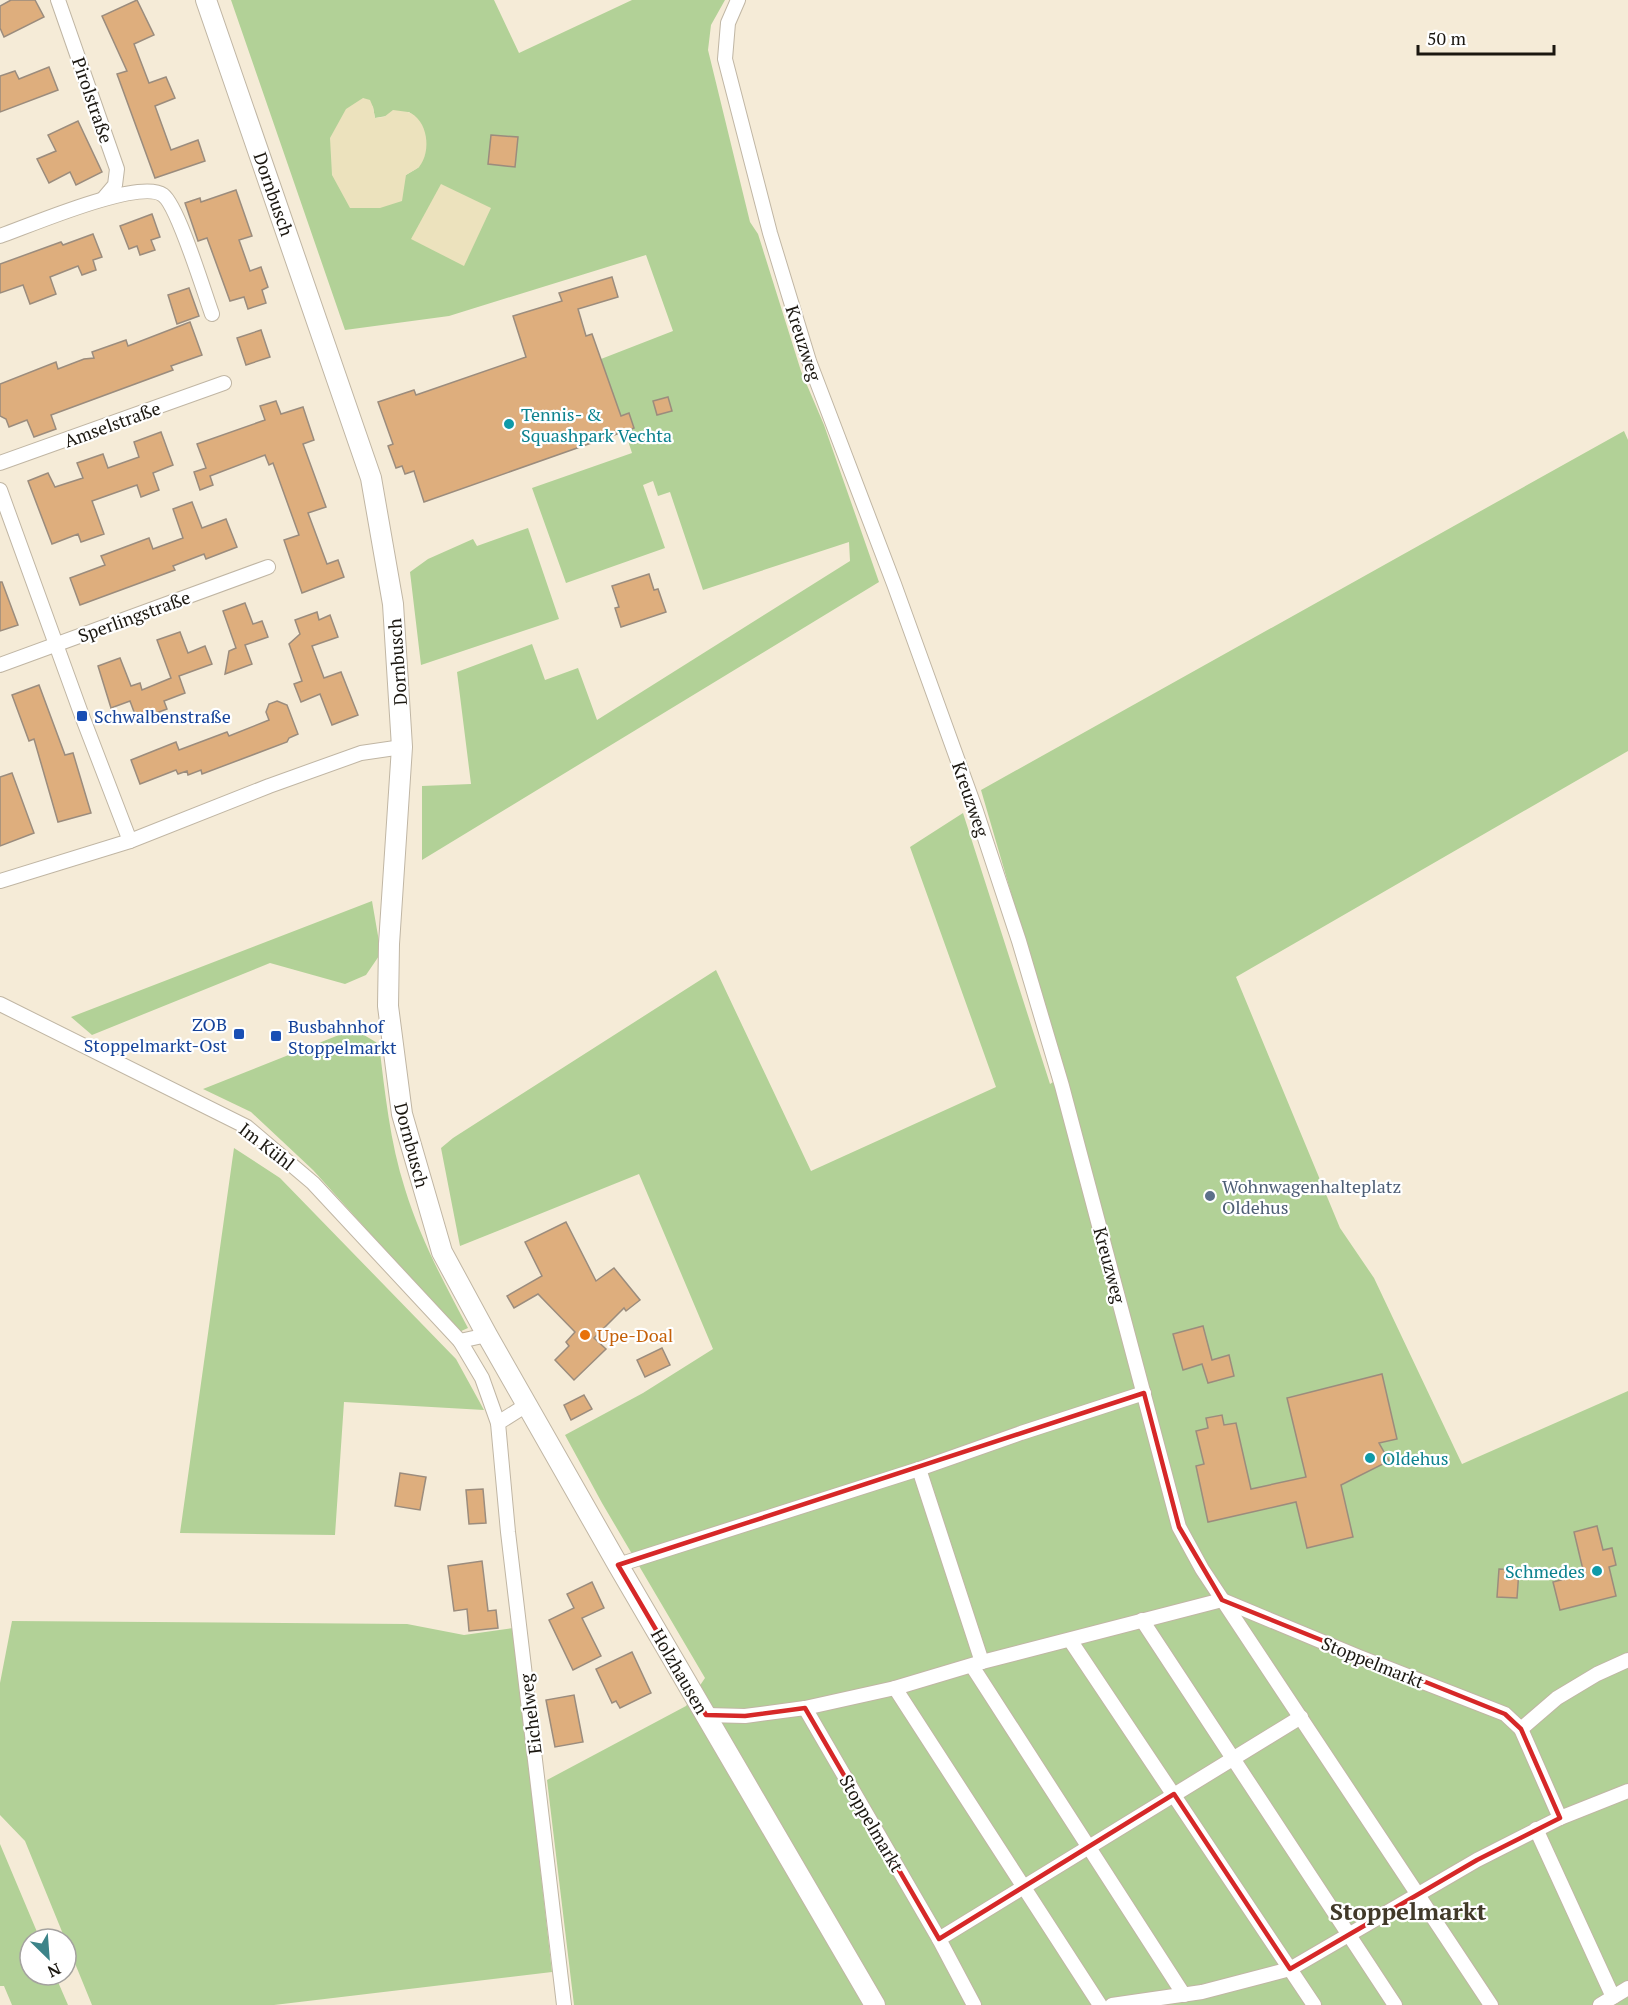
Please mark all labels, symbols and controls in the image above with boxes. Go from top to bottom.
scale bar [1418,18,1554,56]
text: 50 m [1427,26,1467,50]
street label: Pirolstraße [67,54,119,146]
street label: Dornbusch [248,149,300,240]
street label: Kreuzweg [781,302,828,384]
street label: Amselstraße [60,395,164,453]
place label: Tennis- & Squashpark Vechta [521,402,672,447]
marker: Tennis- & Squashpark Vechta [502,417,516,431]
street label: Sperlingstraße [75,585,193,647]
street label: Dornbusch [382,617,412,706]
place label: Schwalbenstraße [94,704,231,728]
marker: Schwalbenstraße [75,709,89,723]
street label: Kreuzweg [947,758,995,840]
place label: ZOB Stoppelmarkt-Ost [84,1012,227,1057]
place label: Busbahnhof Stoppelmarkt [288,1014,397,1059]
marker: ZOB Stoppelmarkt-Ost [232,1027,246,1041]
marker: Busbahnhof Stoppelmarkt [269,1029,283,1043]
street label: Dornbusch [389,1100,435,1191]
street label: Im Kühl [234,1117,300,1175]
place label: Wohnwagenhalteplatz Oldehus [1222,1174,1401,1219]
marker: Wohnwagenhalteplatz Oldehus [1203,1189,1217,1203]
street label: Kreuzweg [1088,1224,1132,1306]
place label: Upe-Doal [597,1323,673,1347]
marker: Upe-Doal [578,1328,592,1342]
place label: Oldehus [1382,1446,1448,1470]
marker: Oldehus [1363,1451,1377,1465]
place label: Schmedes [1505,1559,1585,1583]
marker: Schmedes [1590,1564,1604,1578]
street label: Holzhausen [646,1624,714,1718]
street label: Stoppelmarkt [1318,1631,1428,1694]
street label: Eichelweg [513,1672,547,1756]
street label: Stoppelmarkt [834,1770,910,1876]
district label: Stoppelmarkt [1330,1895,1487,1927]
north arrow [18,1927,78,1987]
text: N [44,1958,64,1983]

